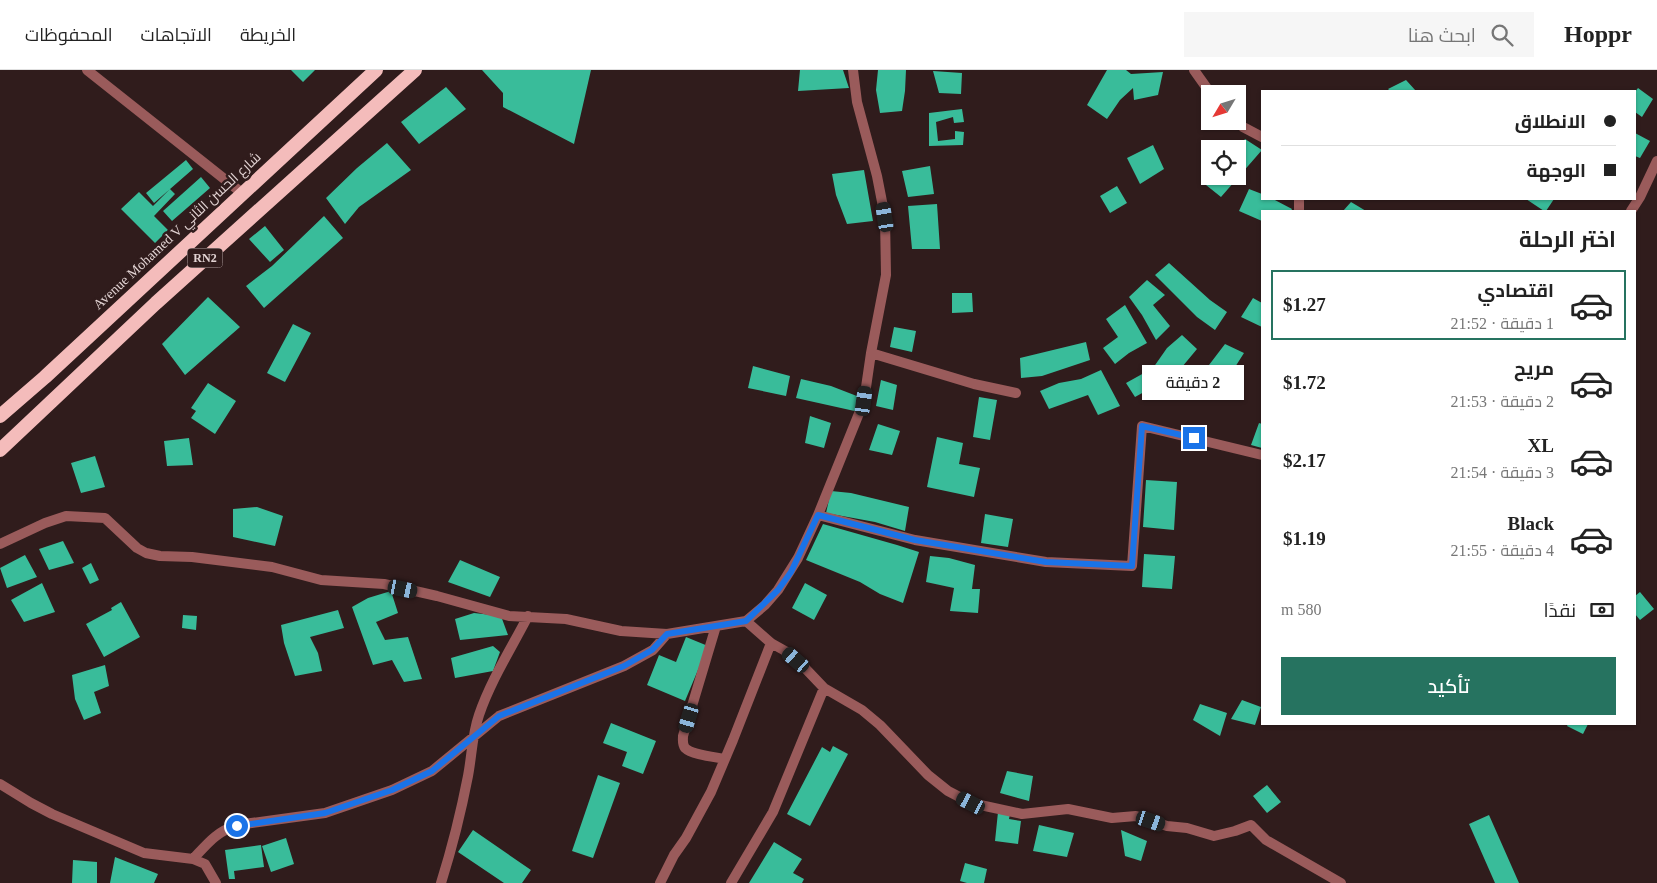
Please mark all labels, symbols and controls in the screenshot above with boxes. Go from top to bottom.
search box [1184,12,1534,57]
icon: search [1488,21,1516,49]
text: Hoppr [1564,21,1632,47]
text: المحفوظات [25,25,113,45]
text: الاتجاهات [141,25,212,45]
text: الخريطة [240,25,296,45]
text: ابحث هنا [1408,25,1476,46]
north arrow [1201,85,1246,130]
map controls [1201,85,1246,185]
text: الانطلاق [1515,111,1586,132]
button: locate [1201,140,1246,185]
street label: Avenue Mohamed V شارع الحسن الثاني [90,149,266,315]
text: الوجهة [1526,160,1586,181]
car [875,201,894,233]
text: اختر الرحلة [1519,227,1616,252]
road number: RN2 [188,248,222,268]
text: اقتصادي [1478,280,1554,301]
icon: car [1569,283,1614,328]
text: $1.27 [1283,294,1326,315]
text: 1 دقيقة · 21:52 [1451,315,1554,332]
text: مريح [1514,358,1554,379]
icon: car [1569,361,1614,406]
callout: 2 دقيقة [1143,366,1245,400]
text: $1.72 [1283,372,1326,393]
text: 2 دقيقة [1166,374,1220,391]
car [854,385,873,417]
text: 2 دقيقة · 21:53 [1451,393,1554,410]
route end [1183,427,1205,449]
text: XL [1528,435,1554,456]
icon: car [1569,439,1614,484]
text: $2.17 [1283,450,1326,471]
text: 3 دقيقة · 21:54 [1451,464,1554,481]
text: Black [1508,513,1554,534]
icon: car [1569,517,1614,562]
text: $1.19 [1283,528,1326,549]
text: 4 دقيقة · 21:55 [1451,542,1554,559]
car [386,579,419,599]
icon: cash [1588,596,1616,624]
text: نقدًا [1544,600,1576,621]
text: 580 m [1281,601,1321,618]
car [779,644,812,676]
button: تأكيد [1281,657,1616,715]
car [677,701,700,735]
car [954,790,987,816]
car [1134,809,1167,833]
route start [226,815,248,837]

